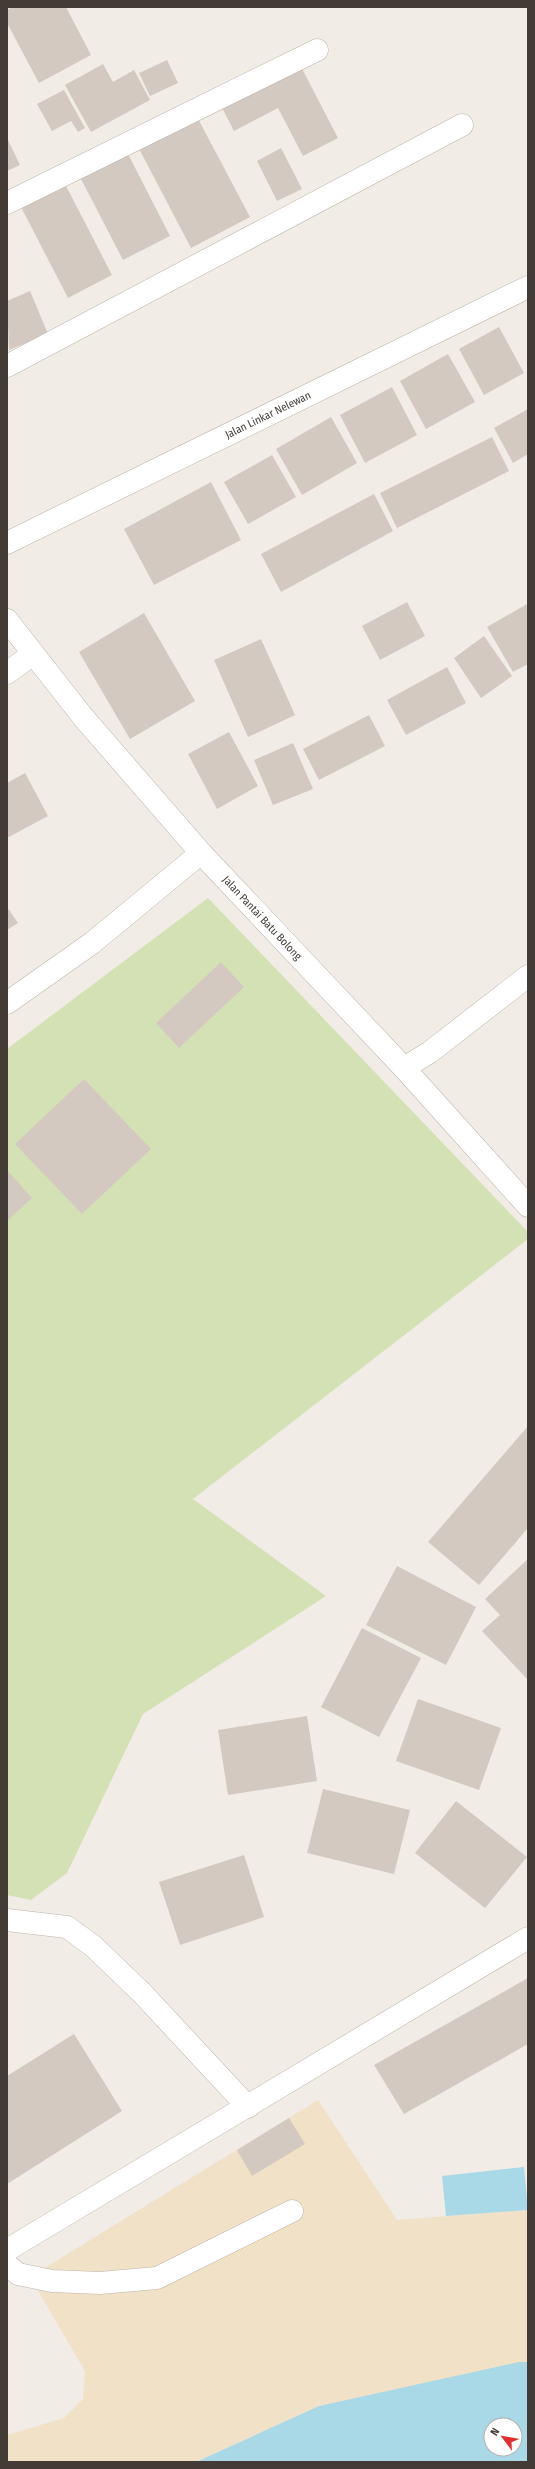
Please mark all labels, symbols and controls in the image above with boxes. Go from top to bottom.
street label: Jalan Linkar Nelewan [223,389,313,441]
street label: Jalan Pantai Batu Bolong [220,873,305,963]
north arrow [483,2417,523,2457]
text: N [488,2426,502,2438]

